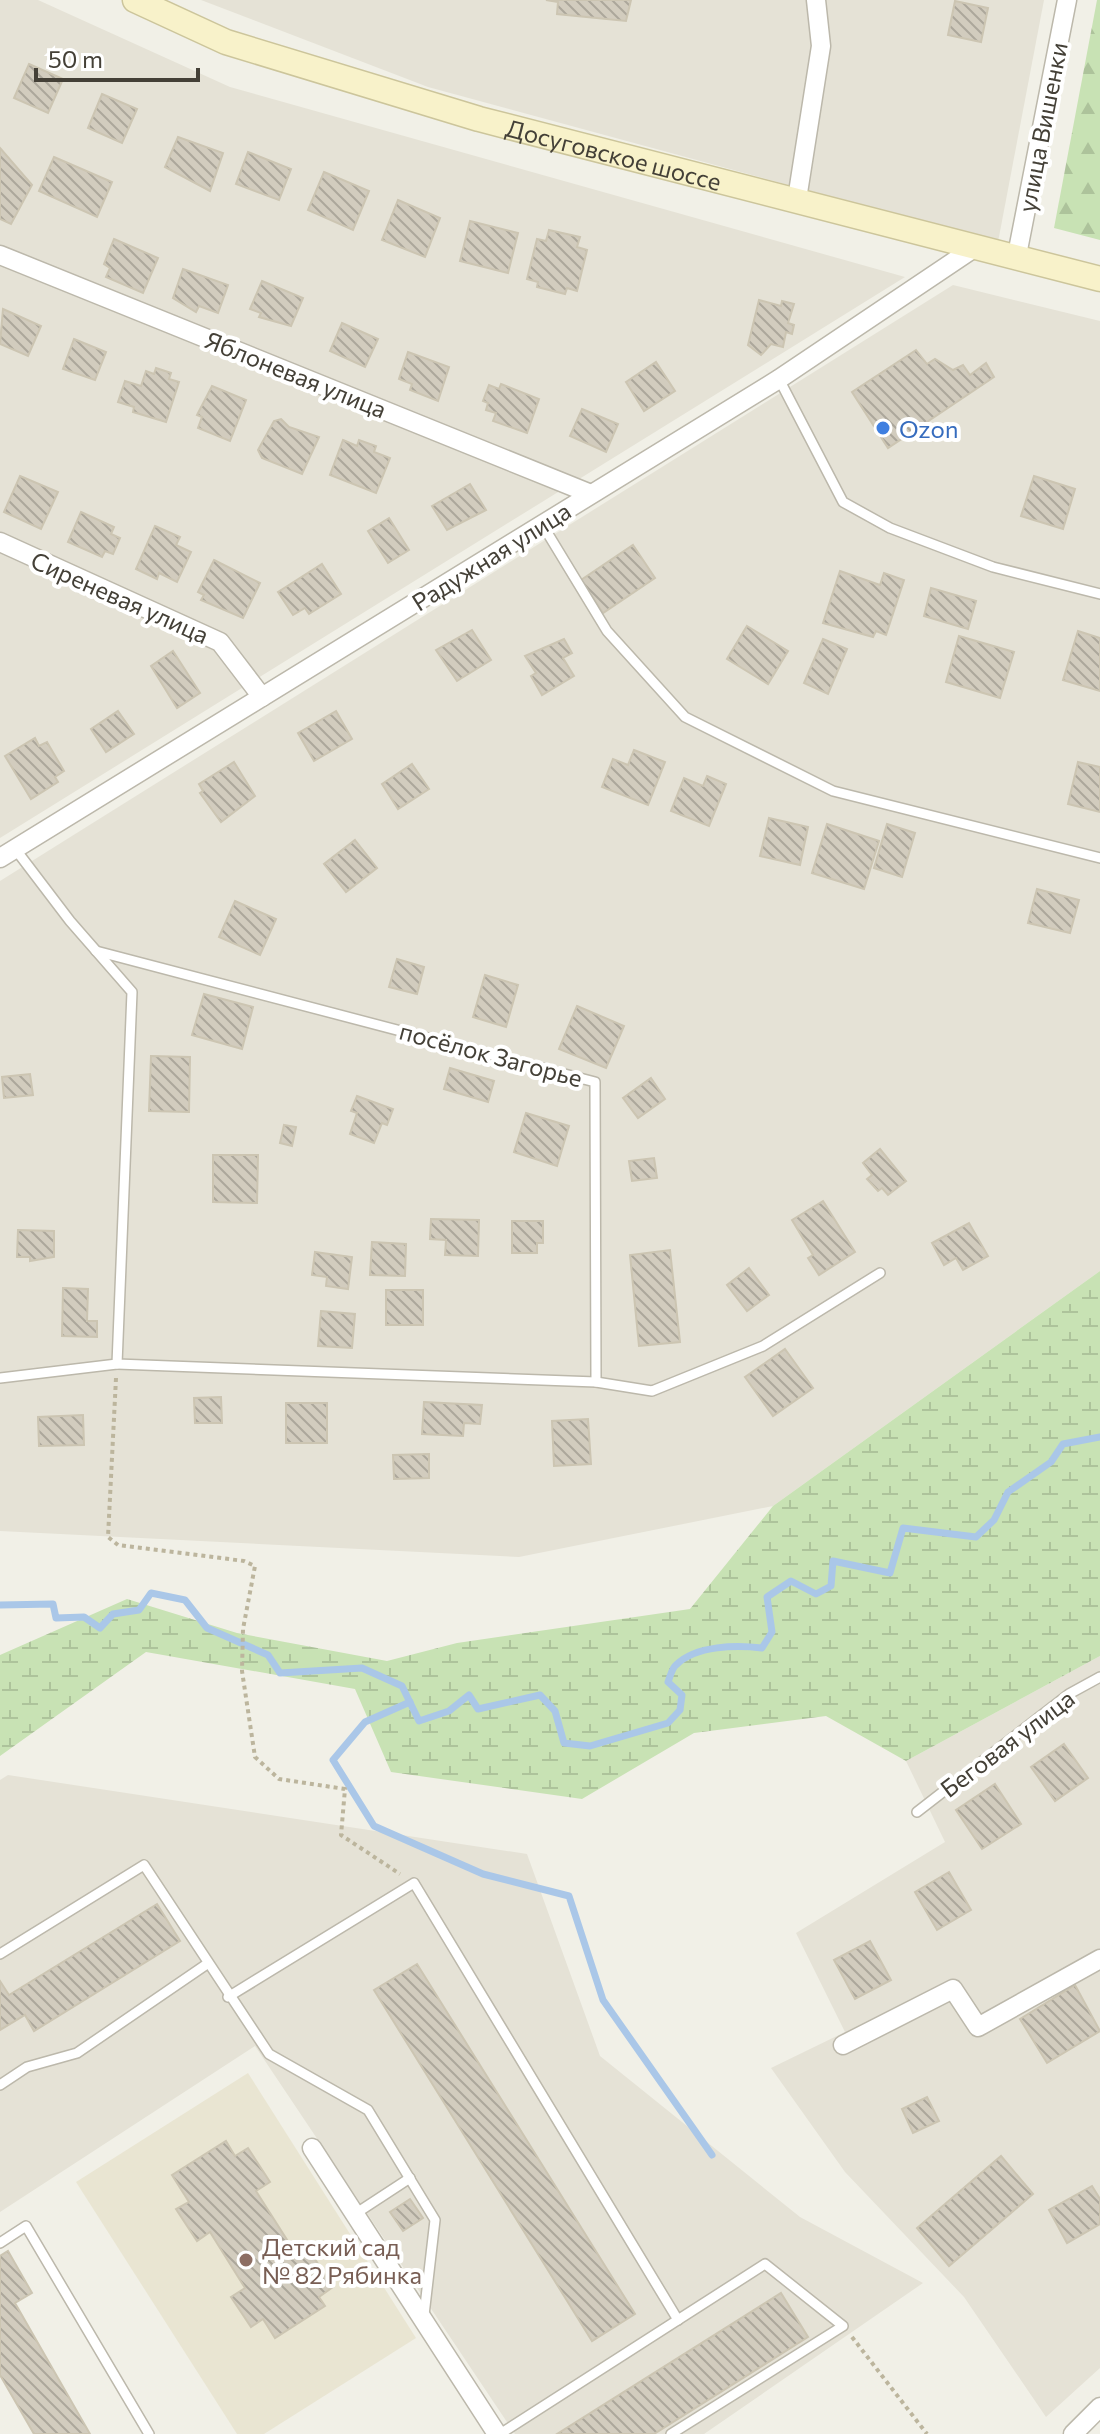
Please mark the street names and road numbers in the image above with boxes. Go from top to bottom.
street label: улица Вишенки [1011,40,1073,214]
street label: Досуговское шоссе [503,112,725,195]
street label: Яблоневая улица [201,324,391,424]
street label: Радужная улица [406,496,576,616]
street label: Сиреневая улица [27,545,213,649]
street label: посёлок Загорье [396,1016,586,1092]
street label: Беговая улица [934,1683,1080,1803]

